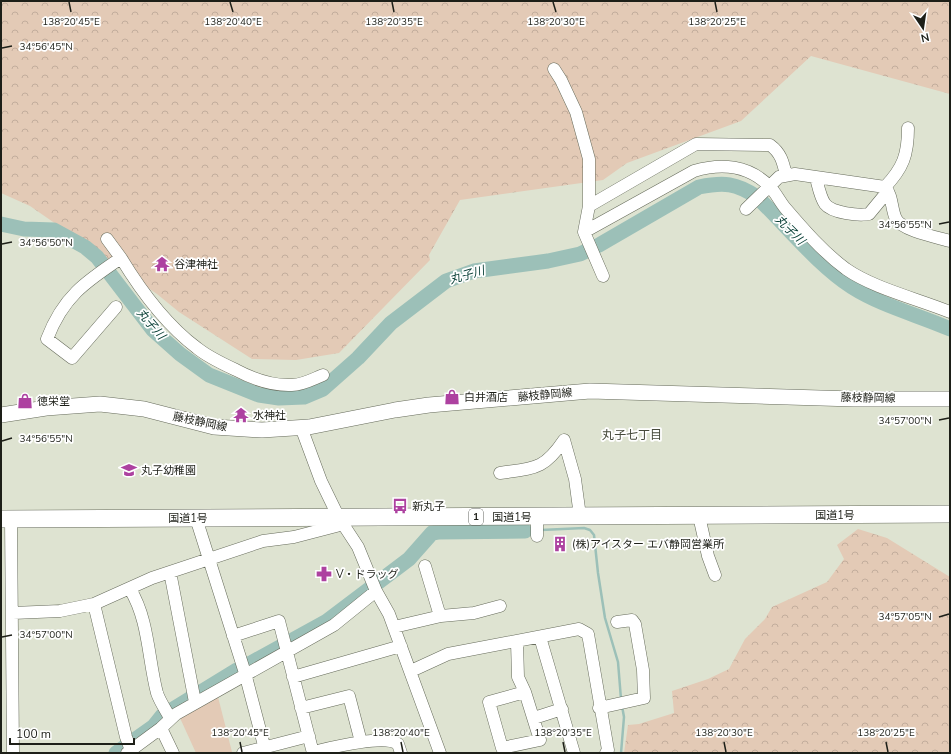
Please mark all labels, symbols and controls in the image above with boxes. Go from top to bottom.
north arrow [903,8,943,48]
text: 138°20'45"E [42,15,100,29]
text: 138°20'40"E [204,15,262,29]
text: 138°20'35"E [365,15,423,29]
text: 138°20'30"E [527,15,585,29]
text: 138°20'25"E [688,15,746,29]
text: N [919,29,931,45]
text: 34°56'45"N [19,40,73,54]
water label: 丸子川 [772,212,810,250]
text: 34°56'55"N [878,218,932,232]
text: 34°56'50"N [19,236,73,250]
temple icon: 谷津神社 [153,255,171,273]
place label: 谷津神社 [174,257,218,272]
water label: 丸子川 [447,262,488,288]
water label: 丸子川 [133,305,170,344]
street label: 藤枝静岡線 [517,385,573,405]
shop icon: 白井酒店 [443,388,461,406]
place label: 白井酒店 [464,390,508,405]
street label: 藤枝静岡線 [840,390,896,406]
shop icon: 徳栄堂 [16,392,34,410]
place label: 徳栄堂 [37,394,70,409]
temple icon: 水神社 [232,406,250,424]
place label: 水神社 [253,408,286,423]
street label: 藤枝静岡線 [172,409,228,435]
text: 34°57'00"N [878,414,932,428]
district label: 丸子七丁目 [602,427,662,443]
text: 34°56'55"N [19,432,73,446]
school or university icon: 丸子幼稚園 [120,461,138,479]
place label: 丸子幼稚園 [141,463,196,478]
bus stop icon: 新丸子 [391,497,409,515]
place label: 新丸子 [412,499,445,514]
street label: 国道1号 [815,508,855,523]
road number: 1 [469,509,483,525]
street label: 国道1号 [492,510,532,525]
street label: 国道1号 [168,511,208,526]
building icon: (株)アイスター エバ静岡営業所 [551,535,569,553]
place label: (株)アイスター エバ静岡営業所 [572,537,725,552]
pharmacy icon: V・ドラッグ [315,565,333,583]
place label: V・ドラッグ [335,567,399,582]
text: 34°57'05"N [878,610,932,624]
text: 34°57'00"N [19,628,73,642]
scale bar [10,720,134,746]
text: 100 m [16,726,51,742]
text: 138°20'45"E [211,726,269,740]
text: 138°20'40"E [372,726,430,740]
text: 138°20'35"E [534,726,592,740]
text: 138°20'30"E [695,726,753,740]
text: 138°20'25"E [857,726,915,740]

